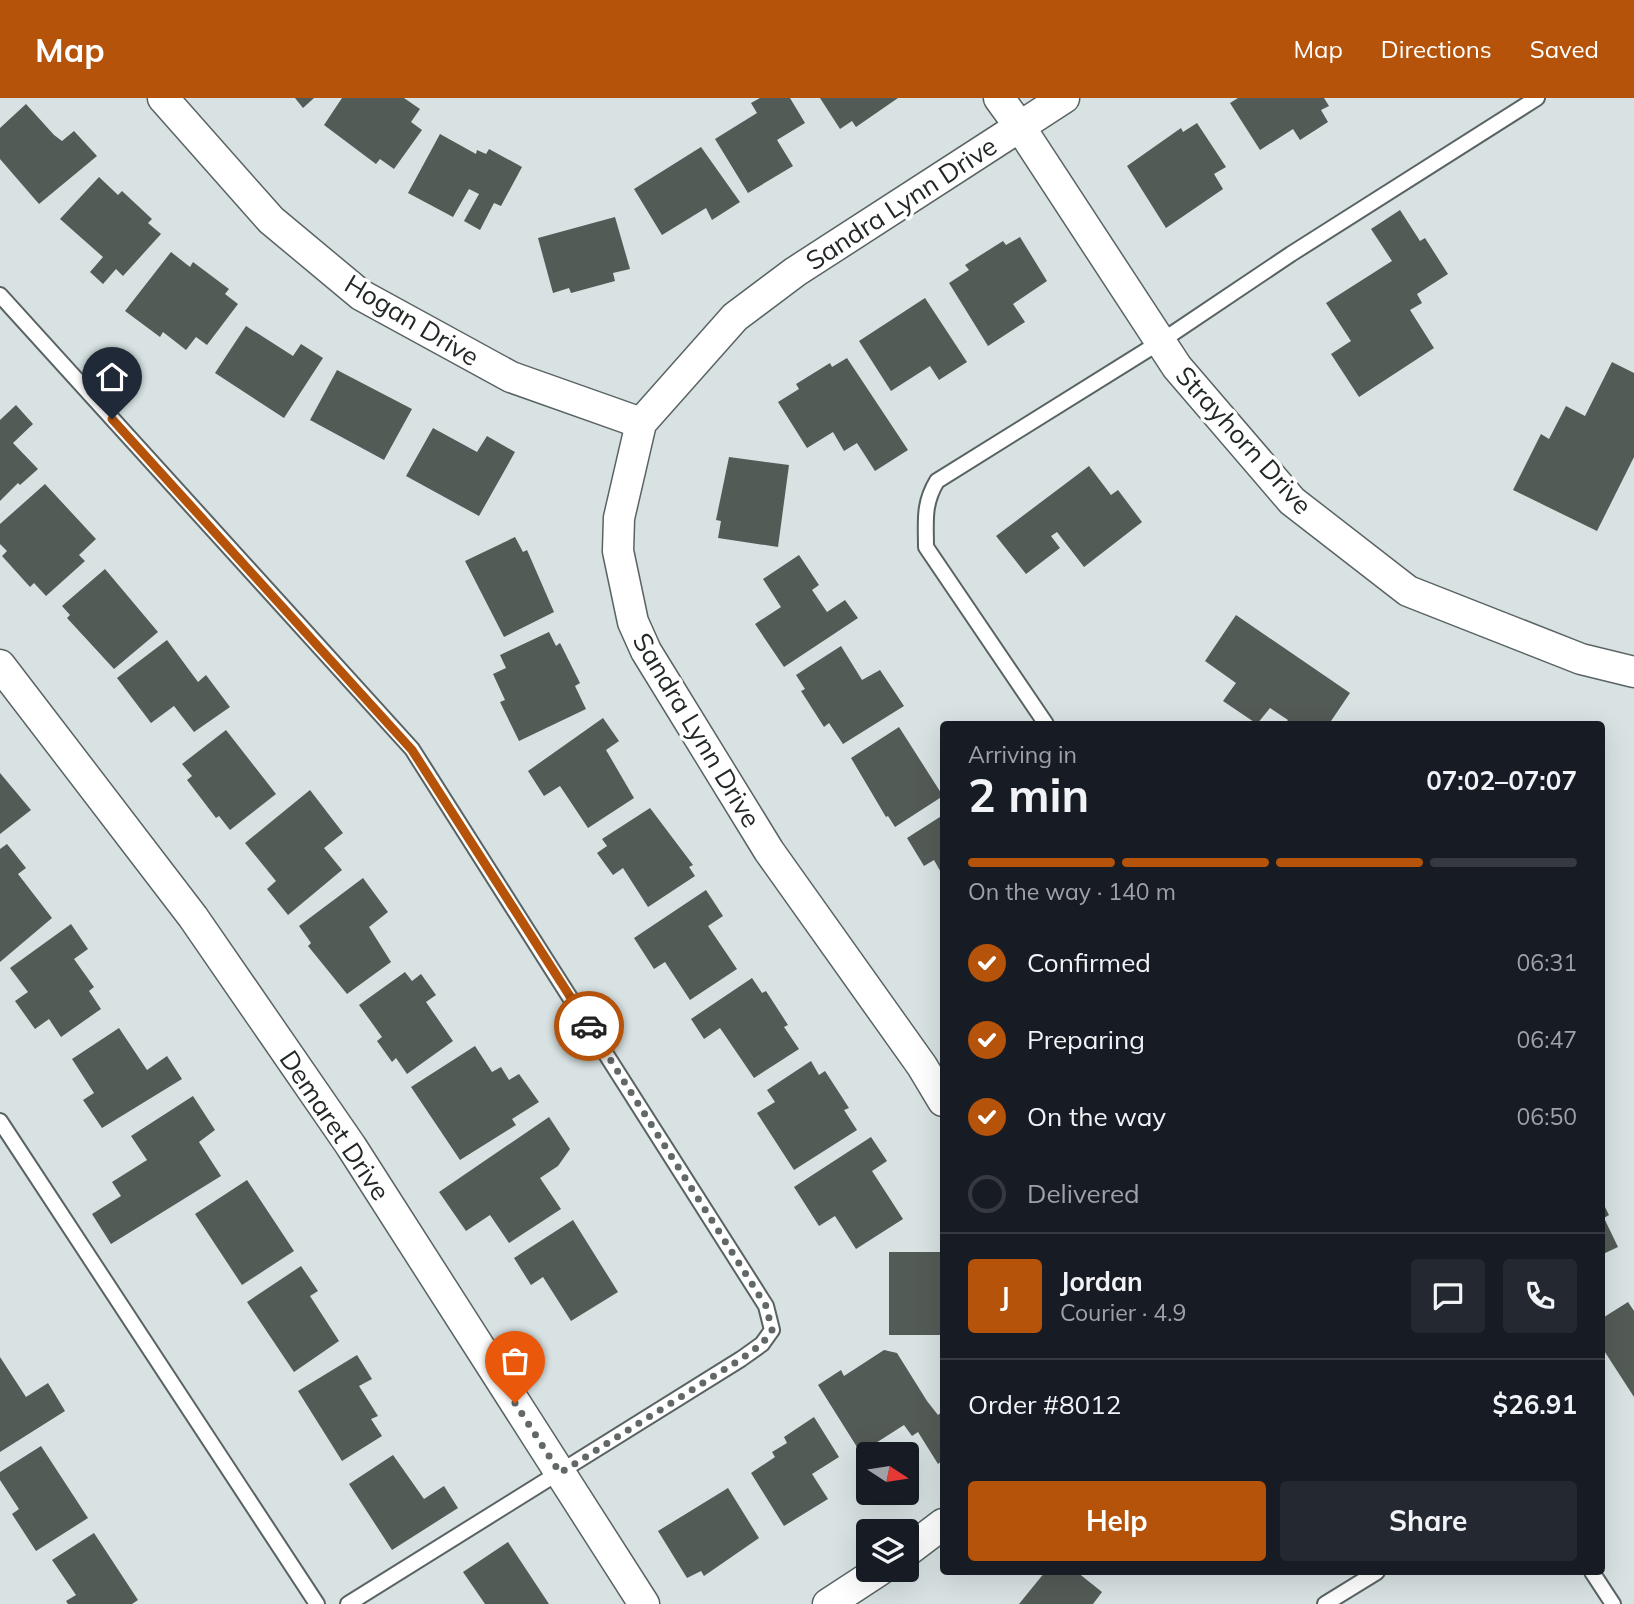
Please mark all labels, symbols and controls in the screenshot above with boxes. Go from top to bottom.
text: Map [35,29,105,70]
text: Map [1293,34,1343,64]
text: Directions [1381,34,1492,64]
text: Saved [1530,34,1599,64]
street label: Sandra Lynn Drive [799,129,1003,277]
street label: Hogan Drive [339,267,485,373]
pin [82,347,142,419]
icon: home [93,358,131,396]
street label: Strayhorn Drive [1169,359,1319,521]
street label: Sandra Lynn Drive [626,627,768,833]
text: Arriving in [968,740,1077,769]
text: 07:02–07:07 [1426,764,1577,797]
text: 2 min [968,766,1089,824]
text: On the way · 140 m [968,877,1176,906]
icon: check [968,944,1006,982]
text: Confirmed [1027,946,1151,979]
text: 06:31 [1517,948,1577,977]
courier [554,991,624,1061]
icon: car [570,1007,608,1045]
icon: check [968,1021,1006,1059]
text: Preparing [1027,1023,1145,1056]
text: 06:47 [1517,1025,1577,1054]
street label: Demaret Drive [273,1044,397,1206]
icon: check [968,1098,1006,1136]
text: On the way [1027,1100,1166,1133]
text: 06:50 [1517,1102,1577,1131]
text: Delivered [1027,1177,1140,1210]
button: chat [1411,1259,1485,1333]
button: phone [1503,1259,1577,1333]
text: Jordan [1060,1265,1143,1298]
text: J [1000,1280,1010,1313]
text: Courier · 4.9 [1060,1298,1186,1327]
pin [485,1331,545,1403]
icon: bag [496,1342,534,1380]
text: Order #8012 [968,1388,1121,1421]
text: $26.91 [1493,1388,1577,1421]
north arrow [856,1442,919,1505]
map controls [856,1442,919,1582]
button: Help [968,1481,1266,1561]
button: Share [1280,1481,1577,1561]
button: layers [856,1519,919,1582]

